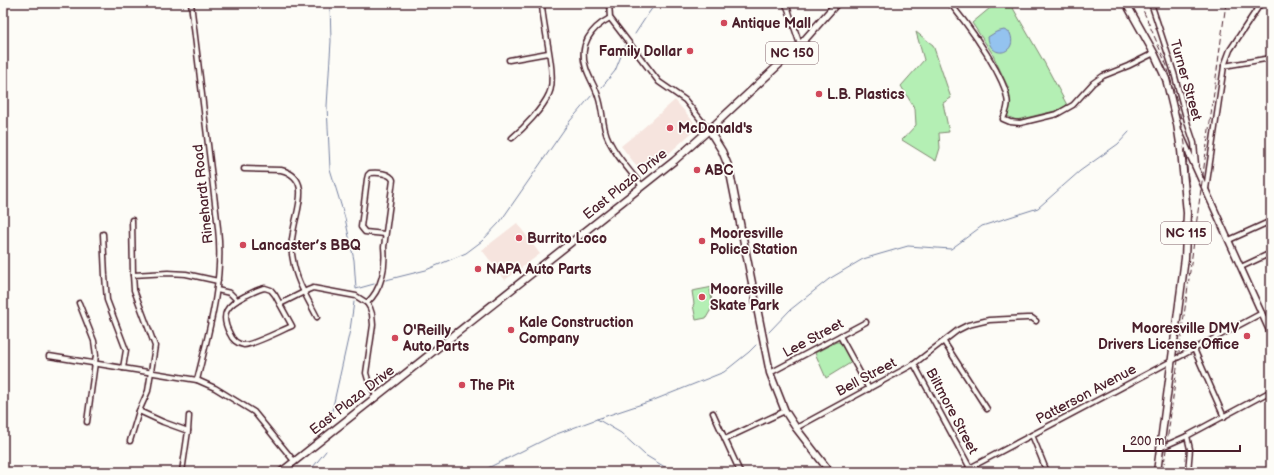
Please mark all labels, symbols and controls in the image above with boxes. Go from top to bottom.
place label: Antique Mall [731,15,811,32]
marker: Antique Mall [719,18,729,28]
street label: Turner Street [1166,38,1206,123]
road number: NC 150 [766,42,818,64]
place label: Family Dollar [599,43,682,60]
marker: Family Dollar [685,46,695,56]
place label: L.B. Plastics [827,86,905,103]
marker: L.B. Plastics [814,89,824,99]
place label: McDonald's [678,120,753,137]
marker: McDonald's [665,123,675,133]
street label: Rinehardt Road [189,143,217,245]
street label: East Plaza Drive [580,145,670,223]
place label: ABC [704,162,733,179]
marker: ABC [692,165,702,175]
road number: NC 115 [1161,222,1211,244]
place label: Mooresville Police Station [710,225,798,258]
place label: Burrito Loco [527,230,607,247]
marker: Burrito Loco [514,233,524,243]
marker: Mooresville Police Station [697,236,707,246]
place label: Lancaster’s BBQ [251,237,361,254]
marker: Lancaster’s BBQ [238,240,248,250]
place label: NAPA Auto Parts [486,261,592,278]
marker: NAPA Auto Parts [473,264,483,274]
place label: Mooresville Skate Park [710,281,783,314]
marker: Mooresville Skate Park [697,292,707,302]
place label: Kale Construction Company [519,314,634,347]
street label: Lee Street [780,315,847,361]
place label: Mooresville DMV Drivers License Office [1098,320,1239,353]
place label: O'Reilly Auto Parts [402,322,469,355]
marker: Kale Construction Company [506,325,516,335]
marker: Mooresville DMV Drivers License Office [1242,331,1252,341]
marker: O'Reilly Auto Parts [390,333,400,343]
street label: Bell Street [833,354,900,400]
street label: Patterson Avenue [1033,360,1139,428]
street label: East Plaza Drive [306,362,398,438]
street label: Biltmore Street [922,365,982,457]
place label: The Pit [470,377,515,394]
marker: The Pit [457,380,467,390]
scale bar [1124,427,1240,453]
text: 200 m [1130,434,1164,449]

